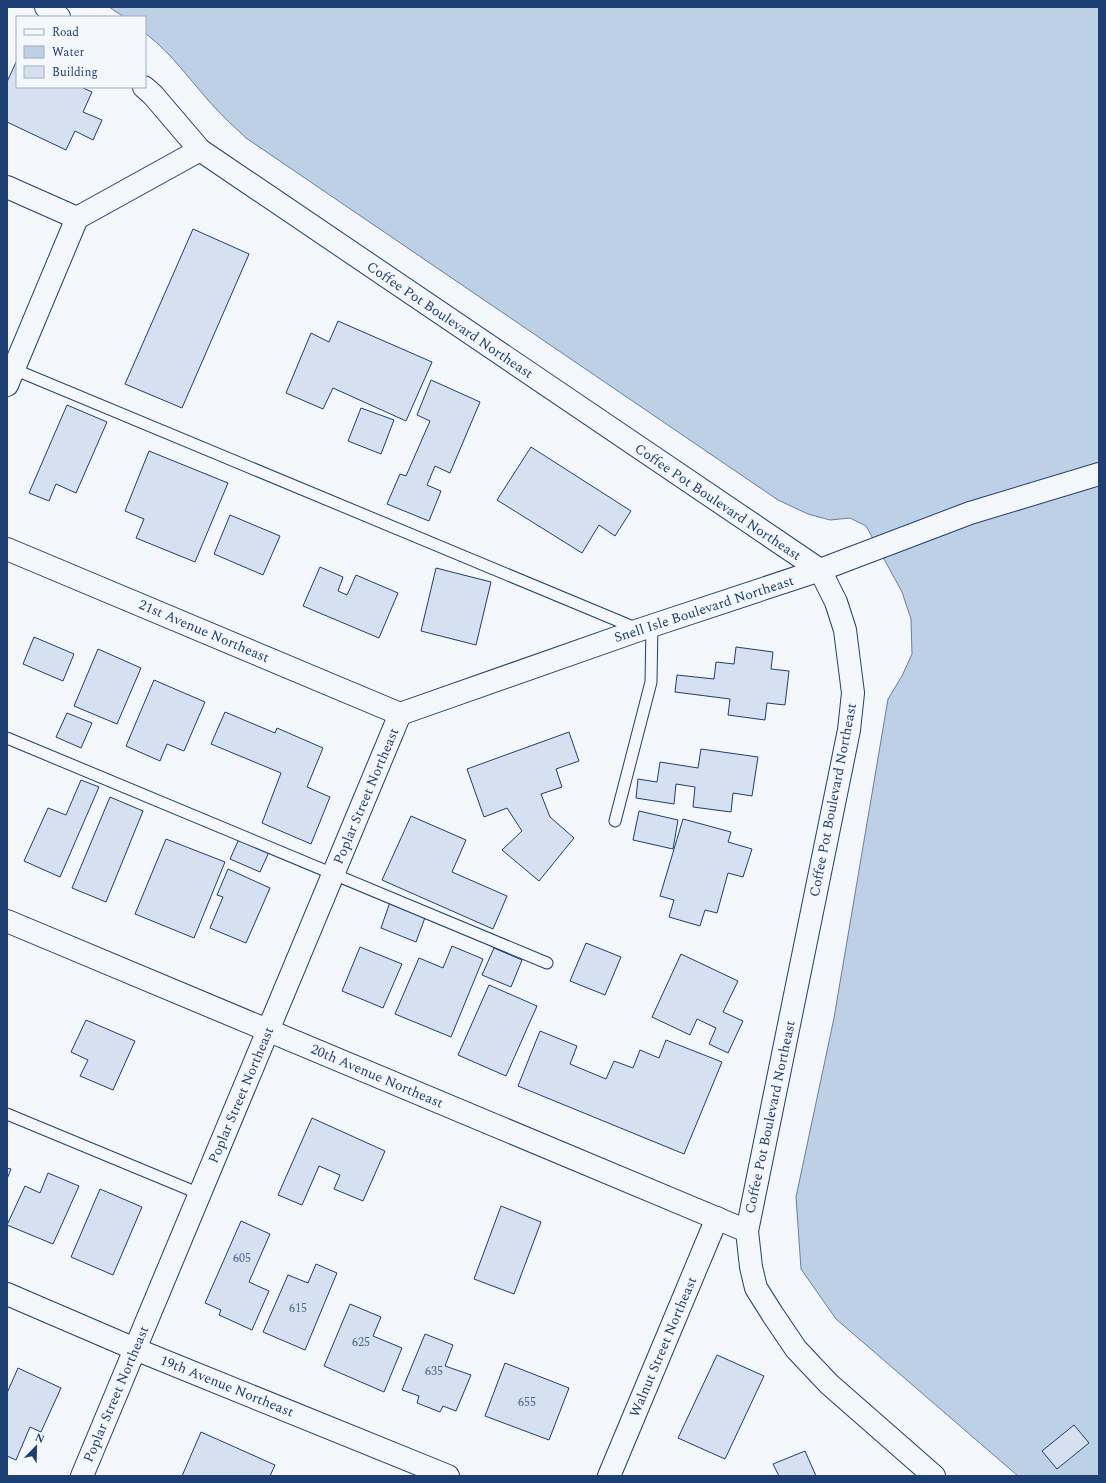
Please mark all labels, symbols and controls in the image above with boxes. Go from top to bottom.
legend [16,16,146,88]
text: Road [52,23,79,42]
text: Water [52,43,84,62]
text: Building [52,63,98,82]
street label: Coffee Pot Boulevard Northeast [362,256,538,384]
street label: Coffee Pot Boulevard Northeast [630,438,806,566]
street label: Snell Isle Boulevard Northeast [611,570,797,648]
street label: 21st Avenue Northeast [135,594,273,668]
street label: Coffee Pot Boulevard Northeast [804,701,862,899]
street label: Poplar Street Northeast [328,724,404,867]
street label: Coffee Pot Boulevard Northeast [739,1018,801,1216]
street label: Poplar Street Northeast [203,1023,279,1166]
street label: 20th Avenue Northeast [307,1039,447,1113]
house number: 605 [233,1249,251,1268]
street label: Walnut Street Northeast [624,1273,702,1421]
house number: 615 [289,1299,307,1318]
street label: Poplar Street Northeast [78,1322,154,1465]
house number: 625 [352,1333,370,1352]
street label: 19th Avenue Northeast [157,1350,297,1422]
house number: 635 [425,1362,443,1381]
house number: 655 [518,1393,536,1412]
north arrow [16,1427,56,1467]
text: N [32,1429,47,1448]

